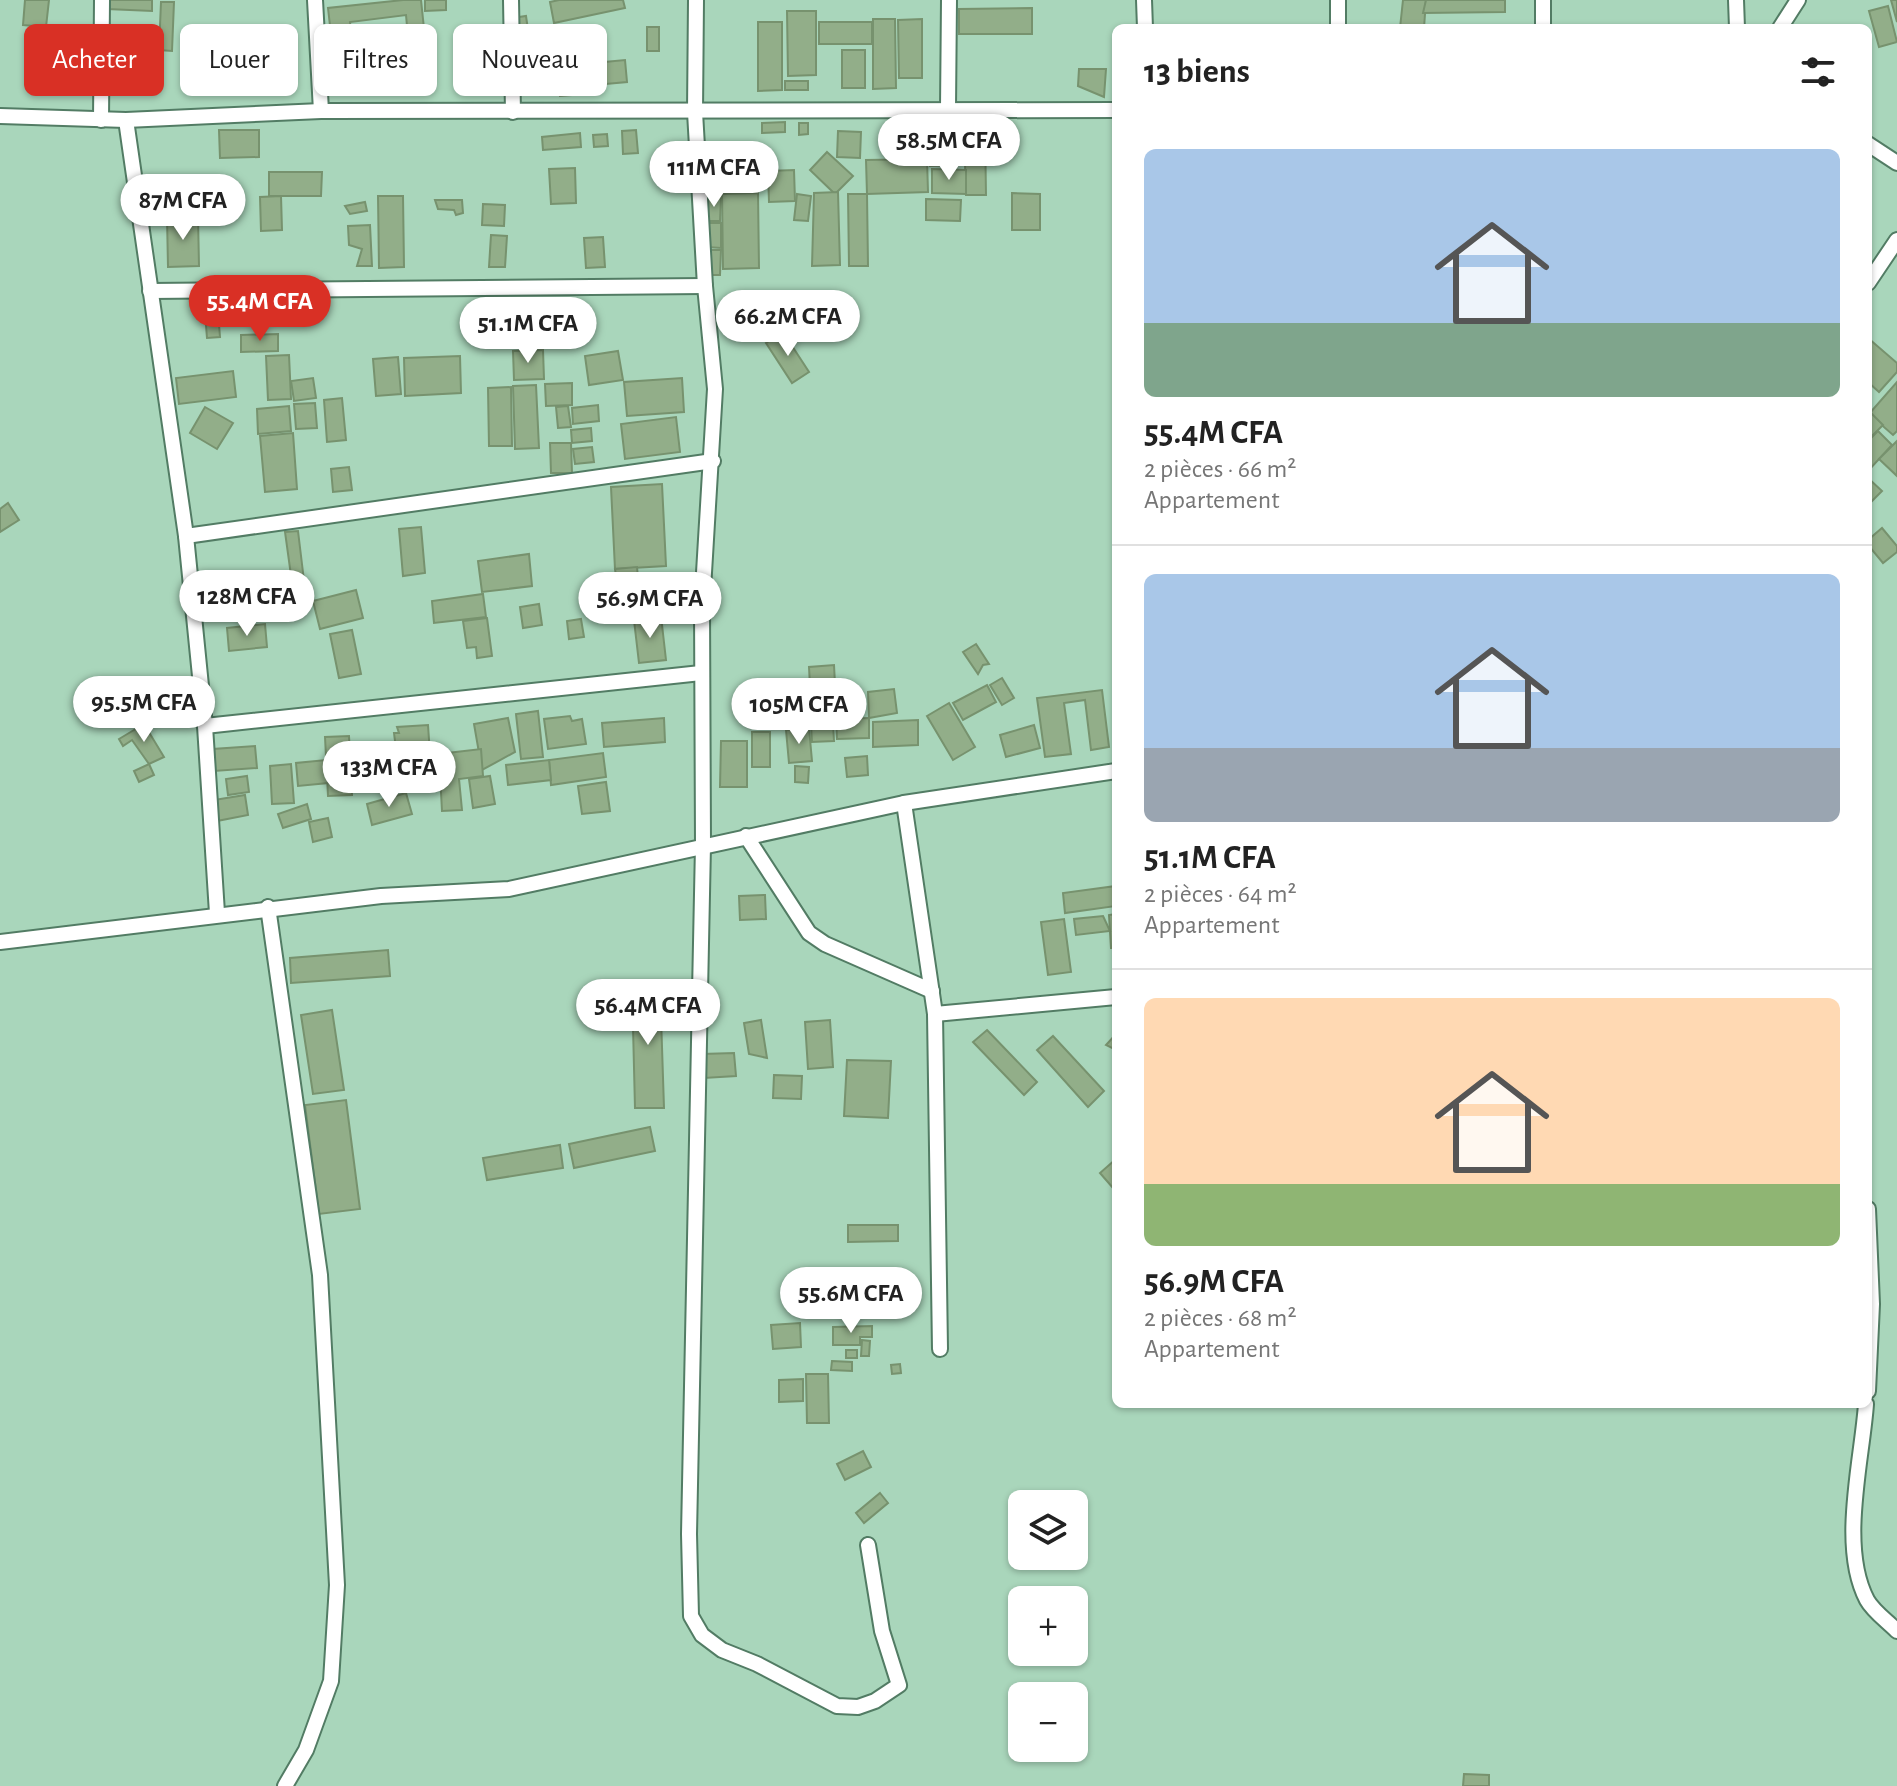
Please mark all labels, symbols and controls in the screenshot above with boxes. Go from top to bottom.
chip: Acheter [24,24,164,96]
chip: Louer [180,24,298,96]
chip: Filtres [314,24,437,96]
chip: Nouveau [453,24,607,96]
icon: filters [1796,50,1840,94]
text: 13 biens [1144,55,1250,89]
pin: 58.5M CFA [857,114,1041,182]
text: 58.5M CFA [896,127,1002,153]
pin: 111M CFA [631,141,797,209]
text: 111M CFA [668,154,760,180]
pin: 87M CFA [109,174,257,242]
text: 87M CFA [139,187,227,213]
icon: home [1420,201,1564,345]
pin: 55.4M CFA [168,275,352,343]
text: 55.4M CFA [207,288,313,314]
pin: 66.2M CFA [696,290,880,358]
pin: 51.1M CFA [436,297,620,365]
text: 66.2M CFA [734,303,842,329]
text: 51.1M CFA [478,310,578,336]
text: 55.4M CFA [1144,416,1283,450]
text: 2 pièces · 66 m² [1144,456,1296,482]
text: Appartement [1144,487,1280,513]
pin: 128M CFA [164,570,330,638]
pin: 56.9M CFA [558,572,742,640]
text: 128M CFA [197,583,297,609]
text: 56.9M CFA [596,585,704,611]
icon: home [1420,626,1564,770]
pin: 95.5M CFA [52,676,236,744]
pin: 105M CFA [716,678,882,746]
text: 95.5M CFA [91,689,197,715]
text: 105M CFA [749,691,849,717]
pin: 133M CFA [306,741,472,809]
text: 133M CFA [341,754,437,780]
text: 51.1M CFA [1144,841,1276,875]
text: 2 pièces · 64 m² [1144,881,1297,907]
text: Appartement [1144,912,1280,938]
pin: 56.4M CFA [556,979,740,1047]
text: 56.4M CFA [594,992,702,1018]
icon: home [1420,1050,1564,1194]
text: 56.9M CFA [1144,1265,1284,1299]
pin: 55.6M CFA [759,1267,943,1335]
text: 55.6M CFA [798,1280,904,1306]
text: 2 pièces · 68 m² [1144,1305,1297,1331]
text: Appartement [1144,1336,1280,1362]
map controls [1008,1490,1088,1762]
button: layers [1008,1490,1088,1570]
button: + [1008,1586,1088,1666]
button: − [1008,1682,1088,1762]

